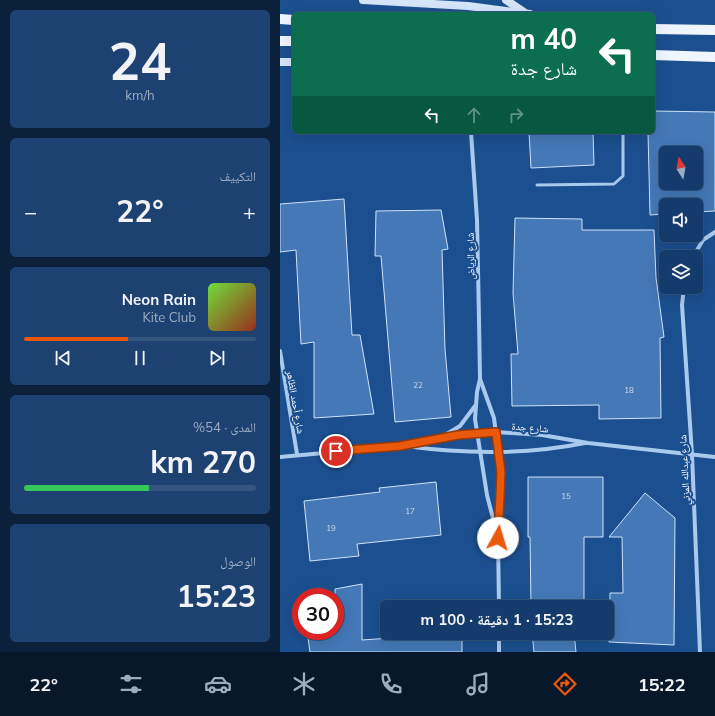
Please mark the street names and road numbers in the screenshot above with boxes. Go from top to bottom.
street label: شارع الرياض [464,232,477,280]
street label: شارع أحمد الظاهر [283,368,308,435]
street label: شارع جدة [511,419,549,436]
street label: شارع عبدالله المزني [676,434,694,506]

